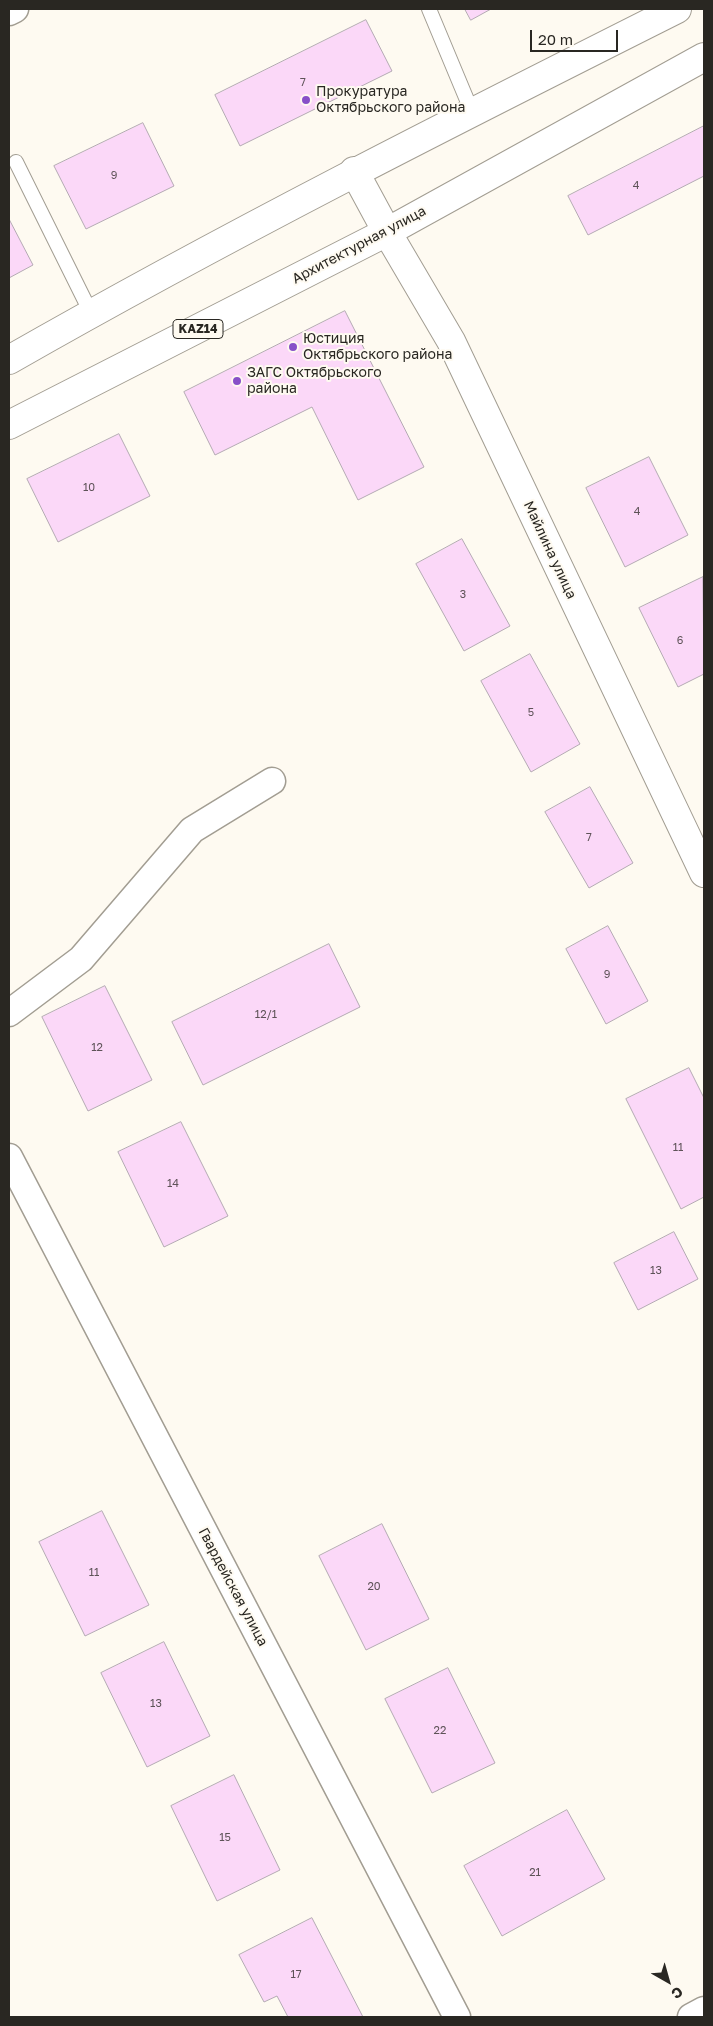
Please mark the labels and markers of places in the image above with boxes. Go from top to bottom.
place label: Прокуратура Октябрьского района [316,84,465,116]
marker: Прокуратура Октябрьского района [300,94,312,106]
place label: Юстиция Октябрьского района [303,331,452,364]
marker: Юстиция Октябрьского района [287,341,299,353]
place label: ЗАГС Октябрьского района [247,365,382,398]
marker: ЗАГС Октябрьского района [231,375,243,387]

